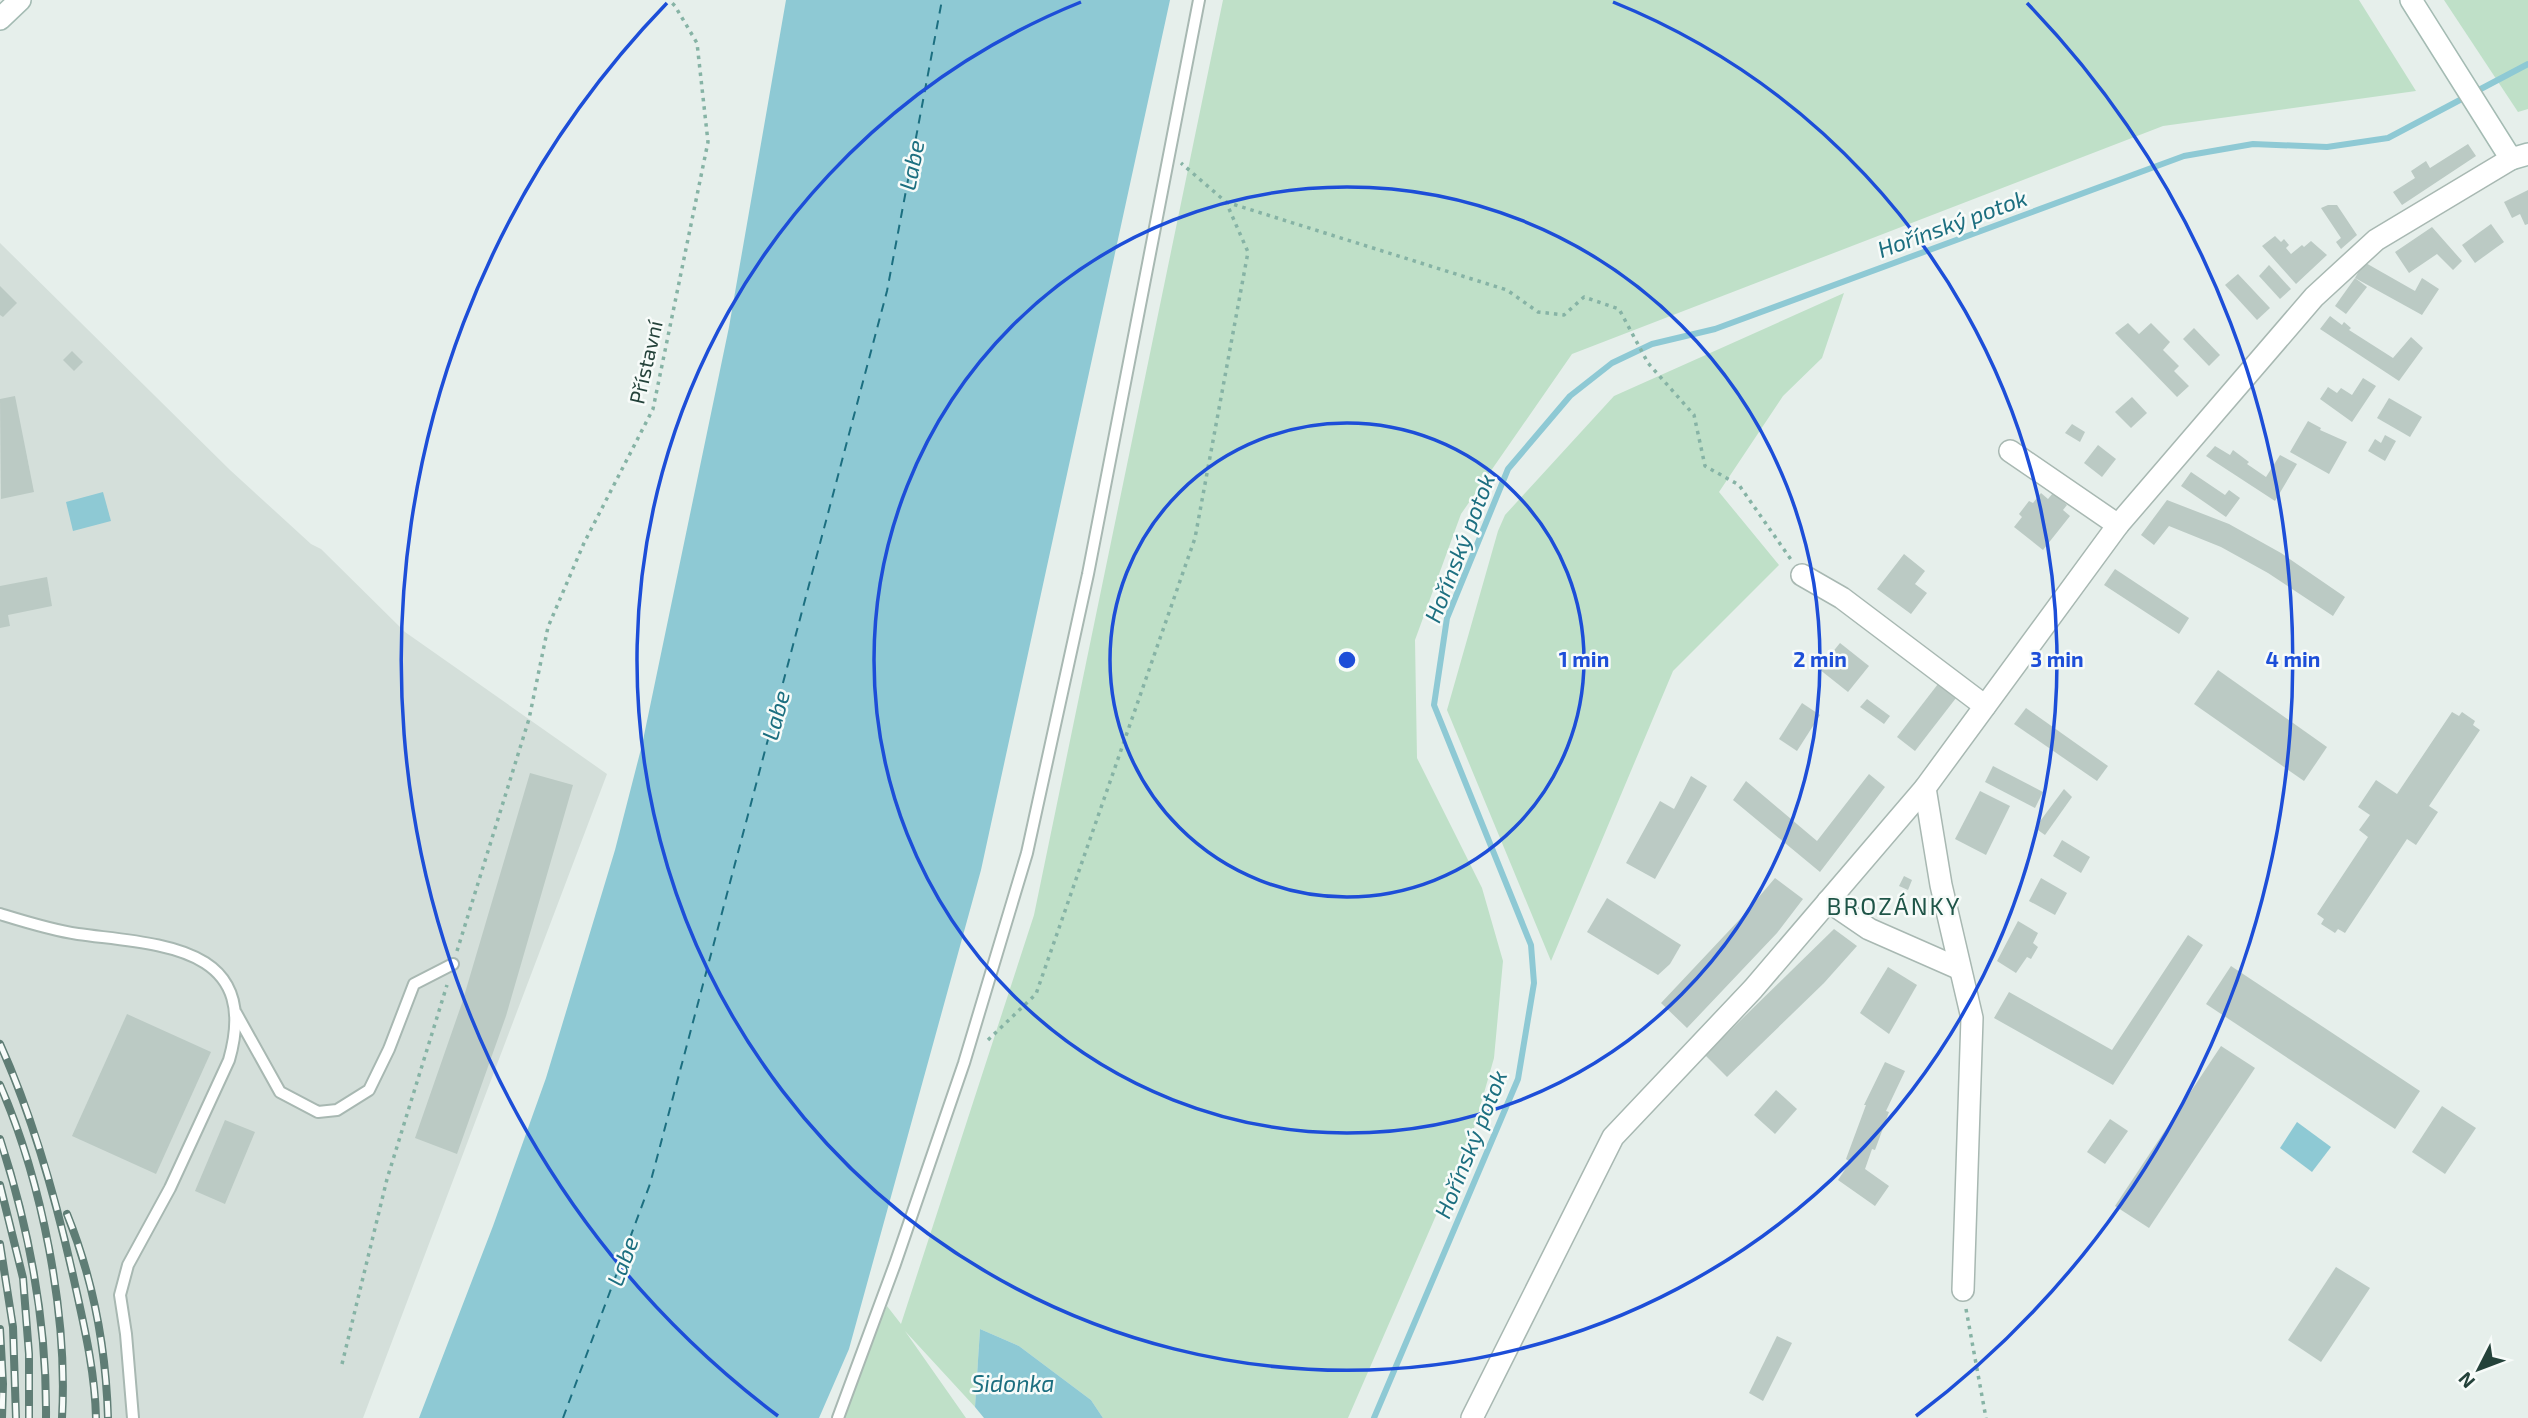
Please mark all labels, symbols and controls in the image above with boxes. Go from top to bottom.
water label: Labe [892,138,930,192]
water label: Hořínský potok [1873,183,2031,263]
street label: Přístavní [623,317,667,406]
water label: Hořínský potok [1418,470,1500,626]
text: 1 min [1559,646,1609,671]
text: 2 min [1793,646,1847,671]
text: 3 min [2030,646,2084,671]
text: 4 min [2266,646,2320,671]
centre of rings [1335,648,1359,672]
water label: Labe [755,687,795,743]
district label: BROZÁNKY [1827,891,1961,920]
water label: Hořínský potok [1428,1066,1512,1222]
water label: Labe [600,1233,644,1289]
north arrow [2444,1334,2514,1404]
text: N [2453,1368,2479,1394]
water label: Sidonka [971,1369,1055,1397]

